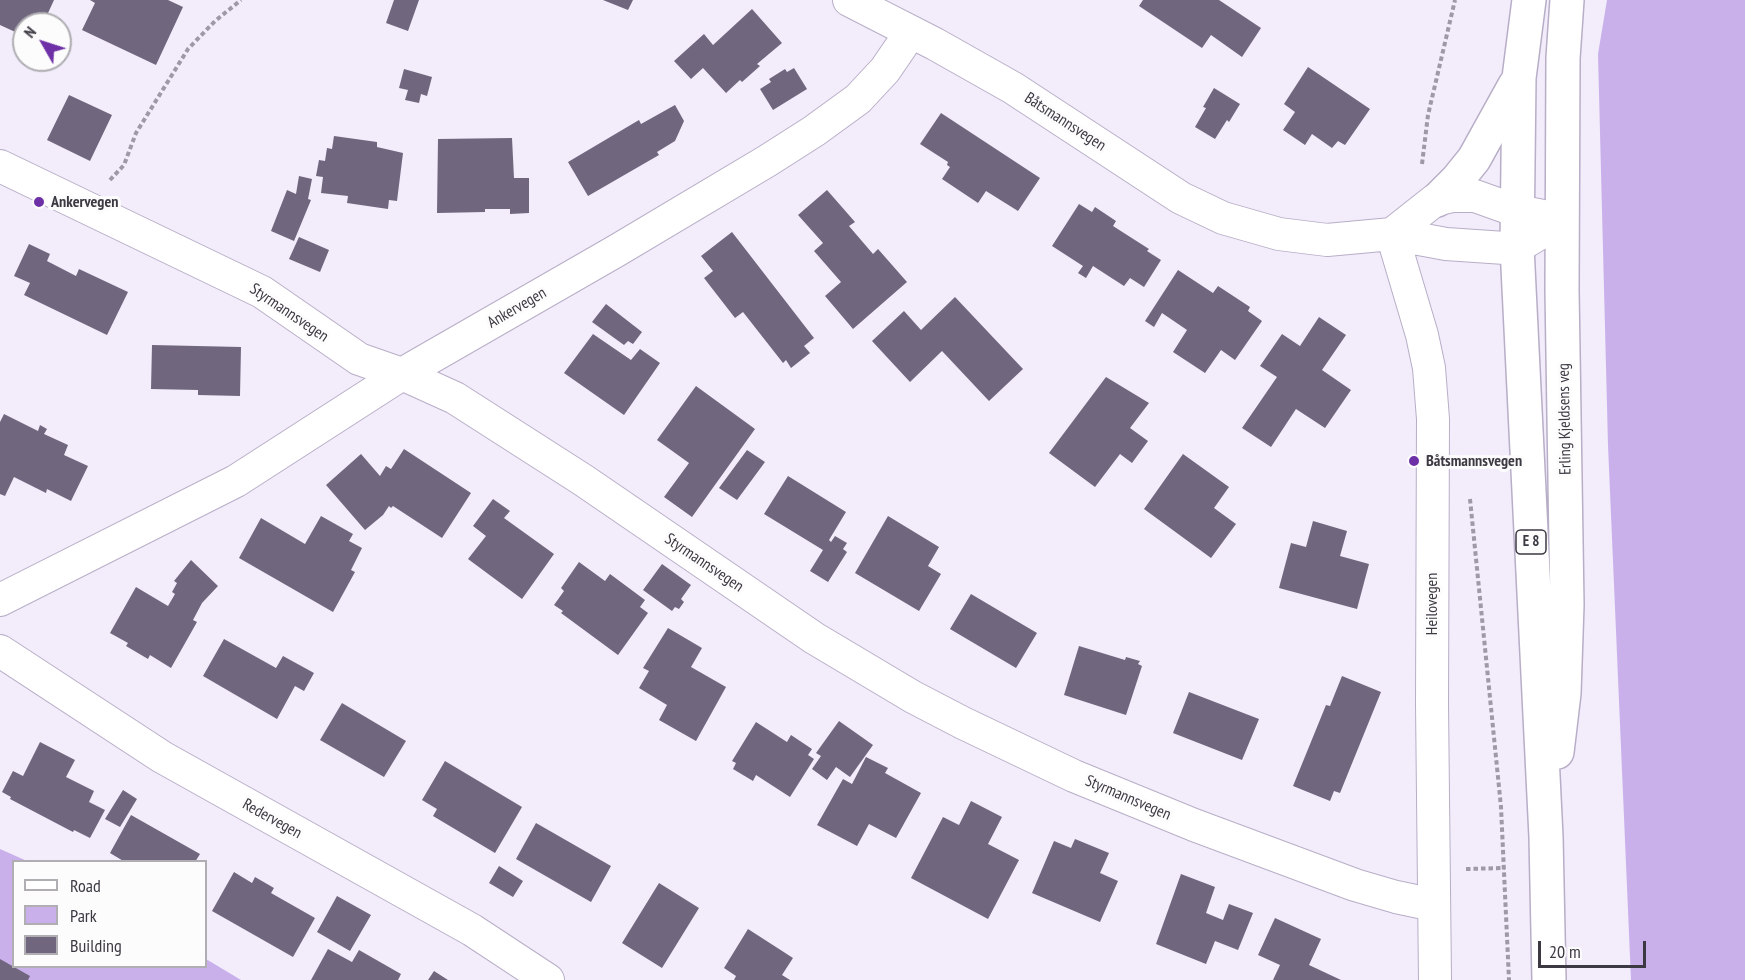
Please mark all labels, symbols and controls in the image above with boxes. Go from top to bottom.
north arrow [12,12,72,72]
text: N [19,22,40,42]
street label: Båtsmannsvegen [1021,89,1109,155]
place label: Ankervegen [51,192,118,212]
marker: Ankervegen [32,195,46,209]
street label: Styrmannsvegen [246,280,332,346]
street label: Ankervegen [484,283,550,333]
street label: Erling Kjeldsens veg [1554,363,1576,475]
place label: Båtsmannsvegen [1426,451,1522,471]
marker: Båtsmannsvegen [1407,454,1421,468]
street label: Styrmannsvegen [661,530,747,596]
road number: E 8 [1516,530,1546,554]
street label: Heilovegen [1422,573,1442,635]
street label: Styrmannsvegen [1082,771,1174,825]
street label: Redervegen [239,795,305,843]
legend [12,860,207,968]
text: Road [70,874,101,897]
text: Park [70,904,97,927]
scale bar [1541,929,1649,967]
text: Building [70,934,122,957]
text: 20 m [1549,940,1581,963]

